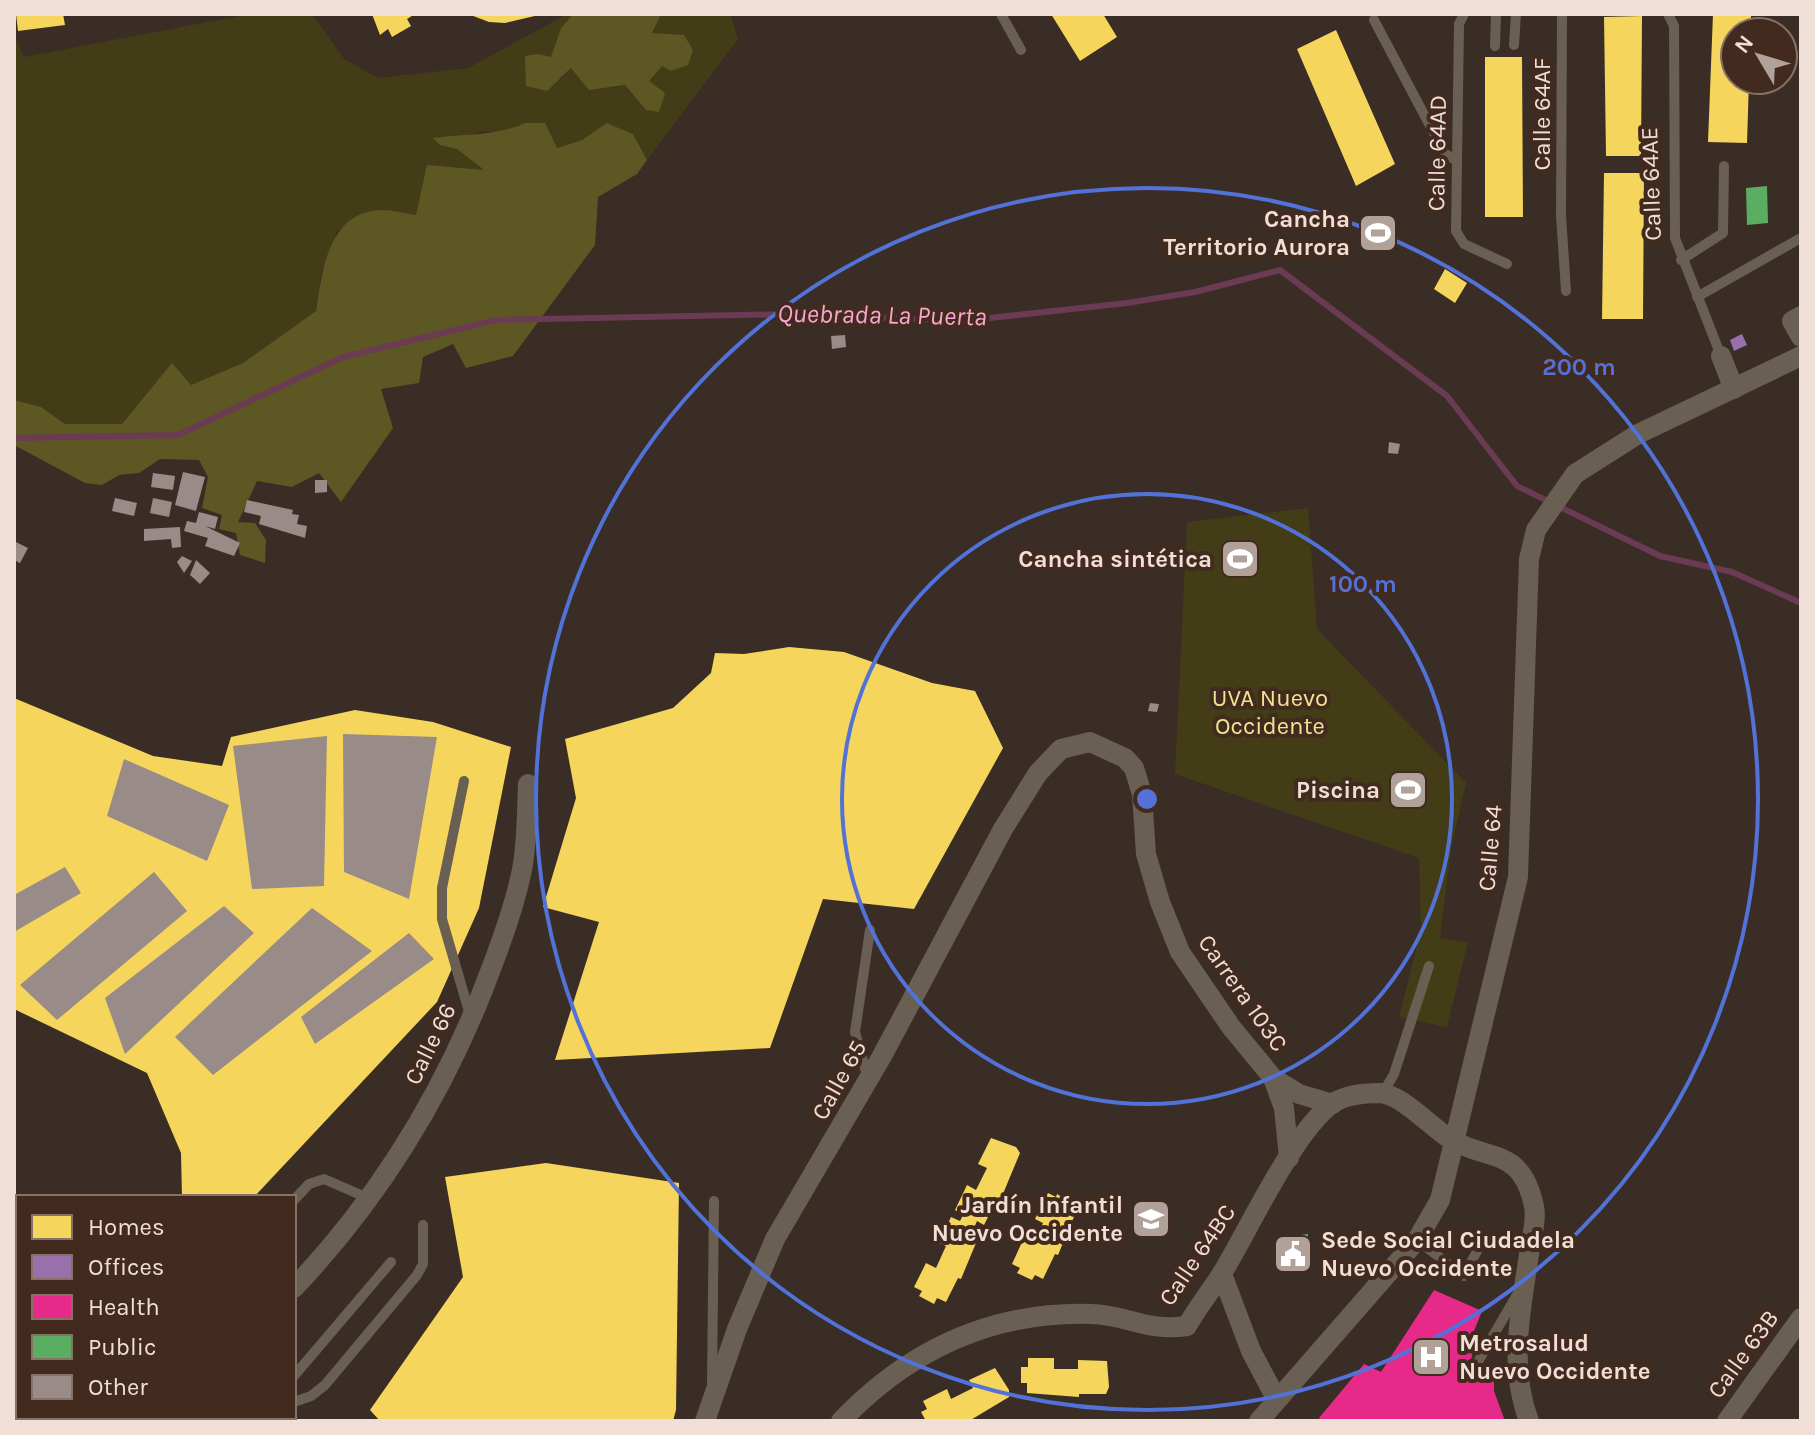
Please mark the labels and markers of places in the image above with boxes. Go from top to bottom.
place label: Cancha Territorio Aurora [1163,205,1350,261]
sports icon: Cancha Territorio Aurora [1357,212,1399,254]
sports icon: Cancha sintética [1219,538,1261,580]
place label: Cancha sintética [1018,545,1212,573]
sports icon: Piscina [1387,769,1429,811]
place label: Piscina [1296,776,1380,804]
centre of rings [1133,785,1161,813]
place label: Jardín Infantil Nuevo Occidente [932,1191,1123,1247]
school or university icon: Jardín Infantil Nuevo Occidente [1130,1198,1172,1240]
place label: Sede Social Ciudadela Nuevo Occidente [1321,1226,1575,1282]
public building icon: Sede Social Ciudadela Nuevo Occidente [1272,1233,1314,1275]
place label: Metrosalud Nuevo Occidente [1459,1329,1650,1385]
hospital icon: Metrosalud Nuevo Occidente [1410,1336,1452,1378]

